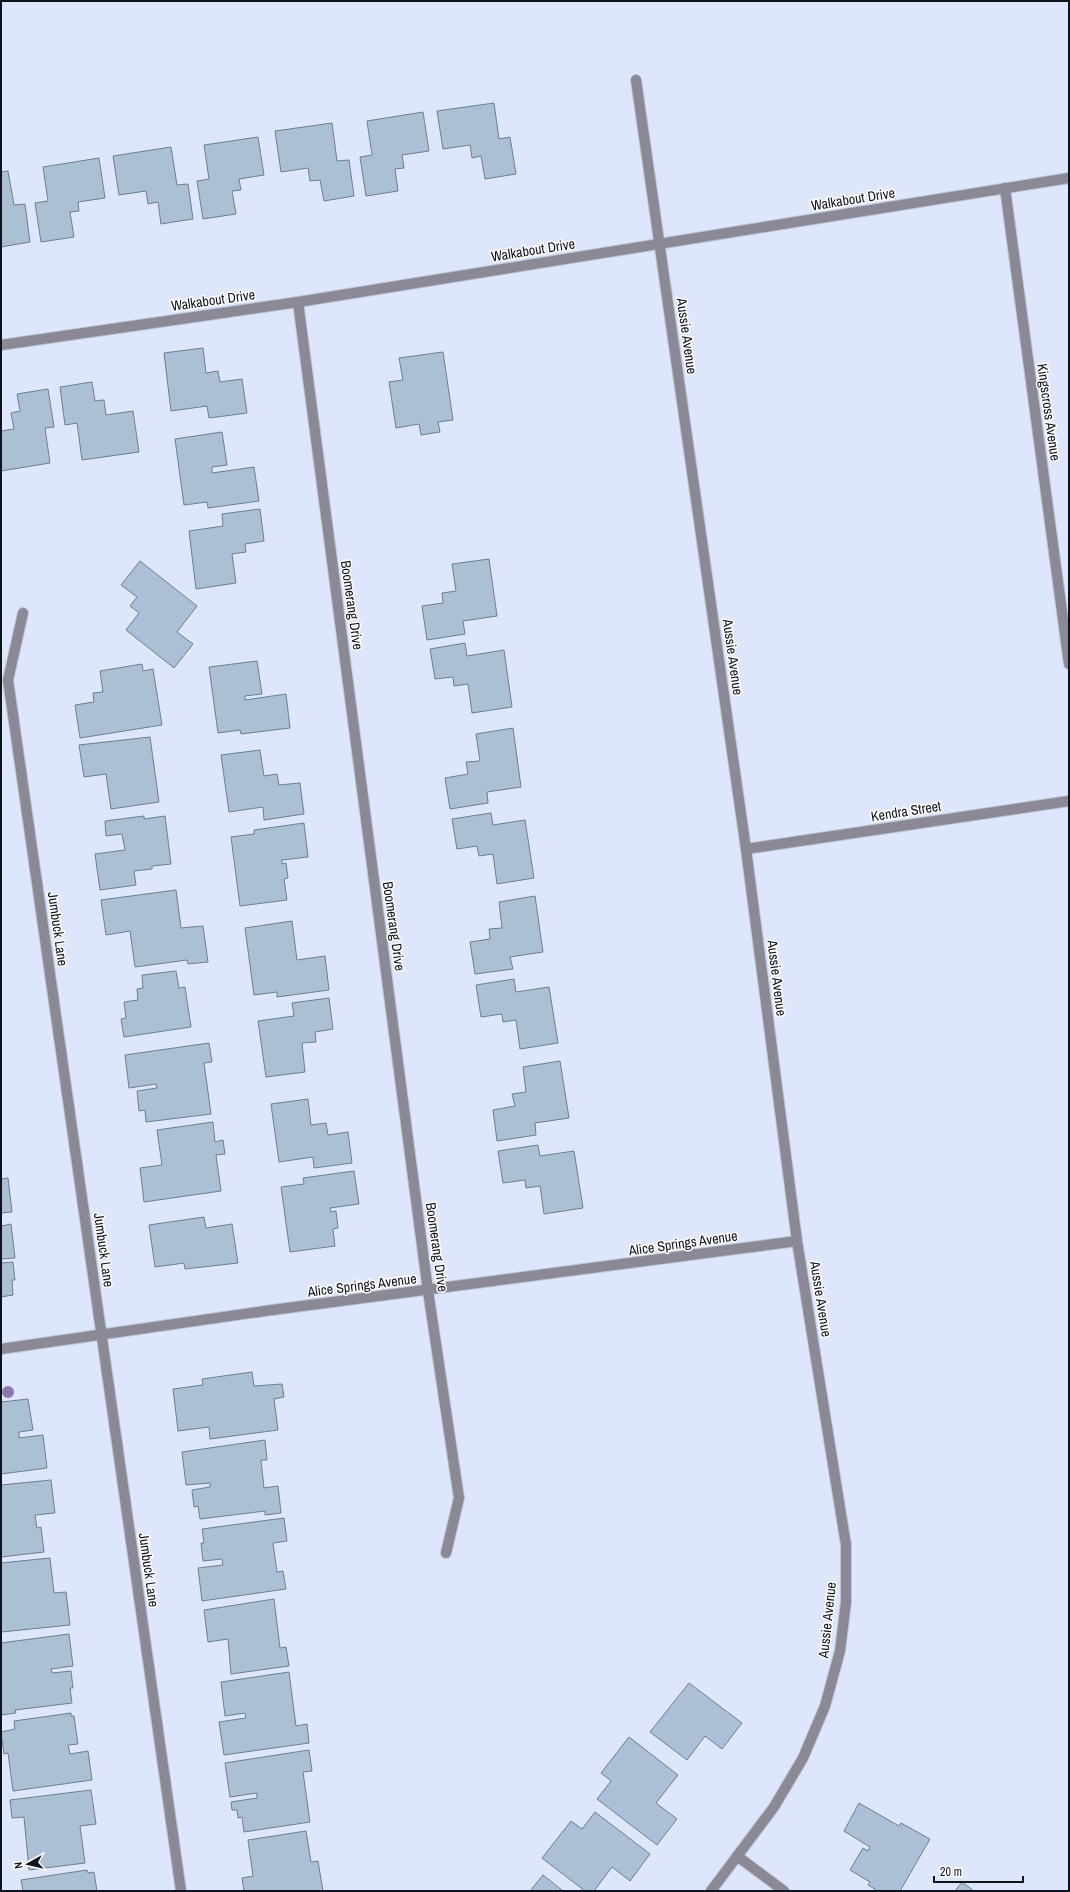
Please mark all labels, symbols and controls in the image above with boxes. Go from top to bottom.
street label: Walkabout Drive [810,184,896,214]
street label: Walkabout Drive [490,235,576,265]
street label: Walkabout Drive [170,285,256,315]
street label: Aussie Avenue [673,296,701,375]
street label: Kingscross Avenue [1033,362,1065,462]
street label: Boomerang Drive [337,559,367,651]
street label: Aussie Avenue [719,617,747,696]
street label: Kendra Street [870,797,942,825]
street label: Boomerang Drive [379,880,409,972]
street label: Jumbuck Lane [44,891,72,967]
street label: Aussie Avenue [763,938,791,1017]
street label: Boomerang Drive [422,1201,452,1293]
street label: Jumbuck Lane [90,1212,118,1288]
street label: Alice Springs Avenue [627,1226,739,1260]
street label: Aussie Avenue [806,1259,836,1338]
street label: Alice Springs Avenue [306,1269,417,1301]
street label: Jumbuck Lane [135,1532,163,1608]
street label: Aussie Avenue [814,1581,840,1660]
north arrow [8,1844,48,1884]
scale bar [934,1858,1023,1884]
text: N [11,1861,25,1870]
text: 20 m [940,1864,962,1880]

